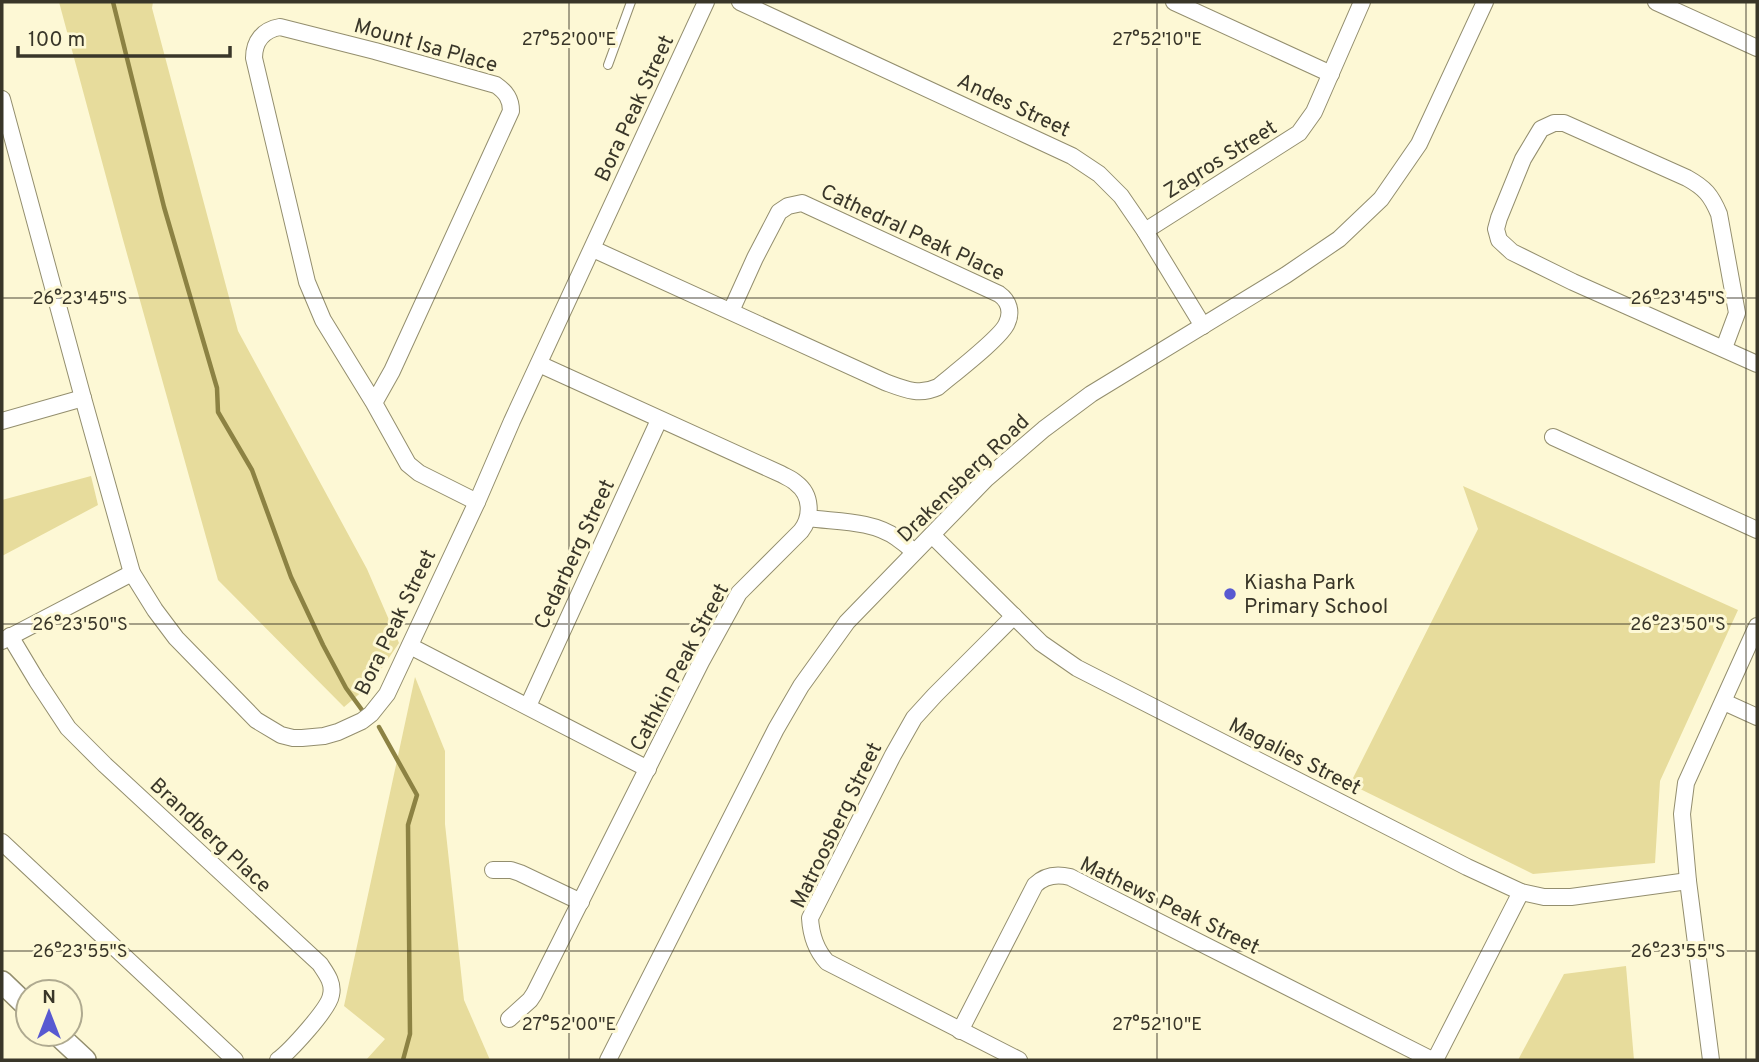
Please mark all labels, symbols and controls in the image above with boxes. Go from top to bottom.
street label: Mount Isa Place [351,13,501,80]
scale bar [18,14,229,58]
text: 100 m [28,27,85,54]
text: 27°52'00"E [522,29,616,52]
text: 27°52'10"E [1112,29,1202,52]
street label: Bora Peak Street [590,31,681,186]
street label: Andes Street [952,68,1074,144]
street label: Zagros Street [1159,115,1283,206]
street label: Cathedral Peak Place [816,179,1009,288]
text: 26°23'45"S [32,288,128,311]
text: 26°23'45"S [1630,288,1726,311]
street label: Drakensberg Road [892,409,1036,549]
street label: Cedarberg Street [529,475,622,634]
street label: Bora Peak Street [349,545,443,700]
place label: Kiasha Park Primary School [1244,570,1388,621]
street label: Cathkin Peak Street [625,579,736,756]
marker: Kiasha Park Primary School [1222,586,1238,602]
text: 26°23'50"S [32,614,128,637]
text: 26°23'50"S [1630,614,1726,637]
street label: Magalies Street [1224,712,1365,802]
street label: Matroosberg Street [786,738,889,913]
street label: Brandberg Place [143,773,277,899]
street label: Mathews Peak Street [1075,851,1264,962]
text: 26°23'55"S [32,941,128,964]
text: 26°23'55"S [1630,941,1726,964]
north arrow [14,978,84,1048]
text: N [42,986,56,1010]
text: 27°52'00"E [522,1014,616,1037]
text: 27°52'10"E [1112,1014,1202,1037]

